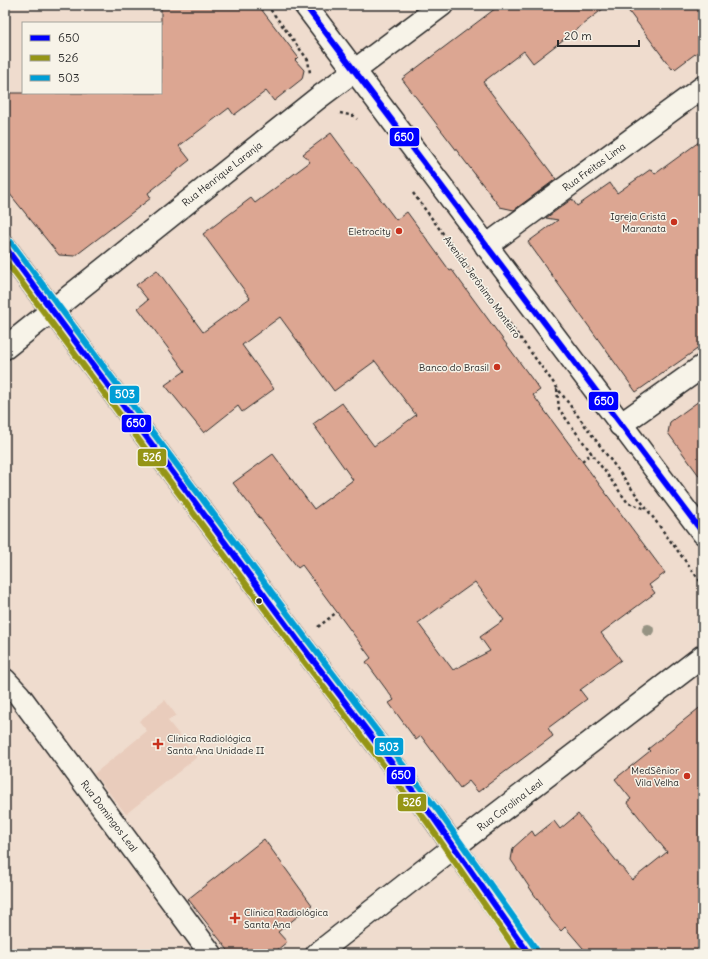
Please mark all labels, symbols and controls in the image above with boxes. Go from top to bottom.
legend [22,22,162,94]
scale bar [558,22,639,48]
text: 20 m [564,28,592,43]
text: 650 [58,30,80,45]
text: 526 [58,50,78,65]
text: 503 [58,70,80,85]
line badge: 650 [389,127,420,147]
text: 650 [394,130,414,144]
street label: Rua Henrique Laranja [179,138,265,209]
street label: Rua Freitas Lima [560,140,628,194]
place label: Igreja Cristã Maranata [610,210,666,235]
marker: Igreja Cristã Maranata [669,217,679,227]
place label: Eletrocity [348,225,391,238]
marker: Eletrocity [394,226,404,236]
street label: Avenida Jerônimo Monteiro [440,233,524,341]
place label: Banco do Brasil [419,361,489,374]
marker: Banco do Brasil [492,362,502,372]
line badge: 503 [109,385,140,404]
text: 503 [115,387,135,401]
line badge: 650 [588,391,619,411]
text: 650 [594,394,614,408]
line badge: 650 [121,414,152,433]
text: 650 [126,416,146,430]
line badge: 526 [137,448,167,467]
text: 526 [143,450,161,464]
unlabelled marker [254,596,264,606]
place label: Clínica Radiológica Santa Ana Unidade II [167,732,264,757]
line badge: 503 [374,737,404,756]
marker: Clínica Radiológica Santa Ana Unidade II [152,738,164,750]
text: 503 [379,740,399,754]
place label: MedSênior Vila Velha [631,764,679,789]
line badge: 650 [386,766,416,785]
text: 650 [391,768,411,782]
marker: MedSênior Vila Velha [682,771,692,781]
street label: Rua Carolina Leal [475,776,545,834]
street label: Rua Domingos Leal [78,778,140,854]
line badge: 526 [397,793,427,812]
text: 526 [403,795,421,809]
place label: Clínica Radiológica Santa Ana [244,906,329,931]
marker: Clínica Radiológica Santa Ana [229,912,241,924]

